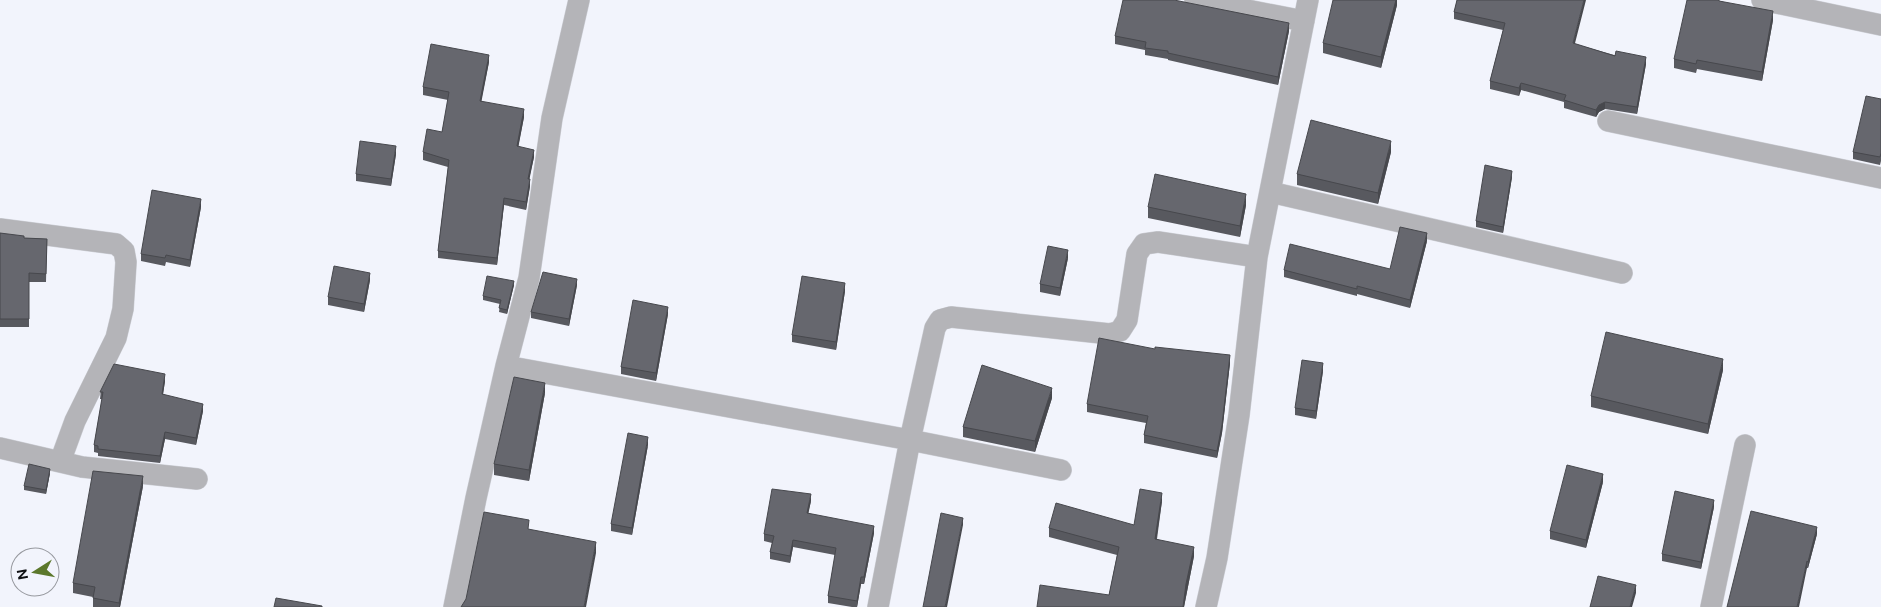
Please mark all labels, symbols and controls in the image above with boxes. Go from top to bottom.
north arrow [10,547,60,597]
text: N [13,567,32,581]

